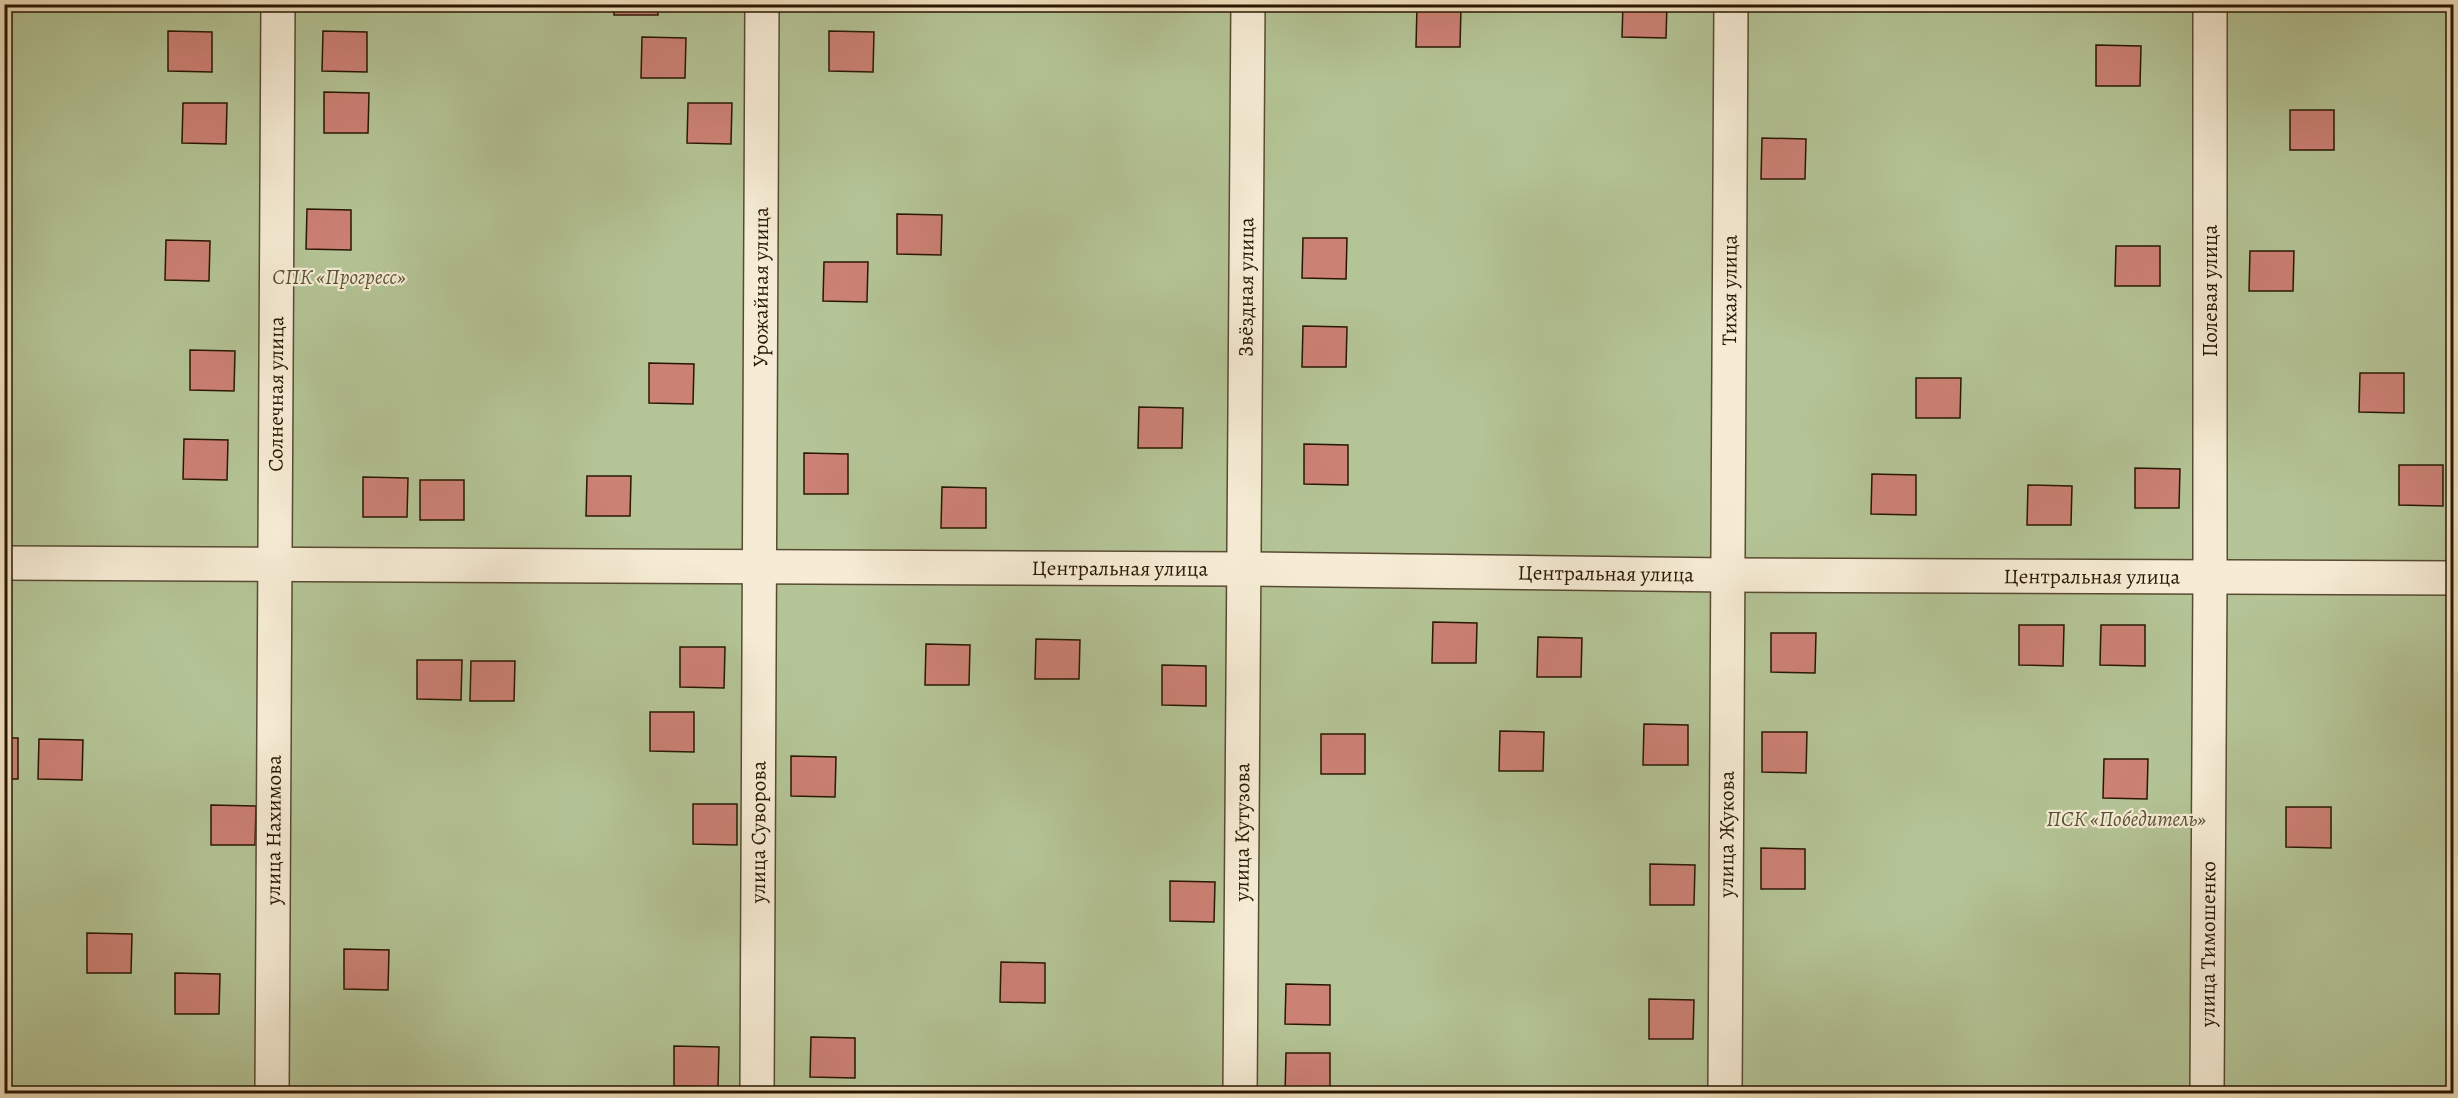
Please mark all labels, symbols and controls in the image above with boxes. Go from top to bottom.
street label: Урожайная улица [746,207,775,367]
street label: Звёздная улица [1231,217,1260,357]
street label: Полевая улица [2196,224,2224,357]
street label: Тихая улица [1715,234,1744,345]
park label: СПК «Прогресс» [272,263,406,291]
street label: Солнечная улица [261,316,290,472]
street label: Центральная улица [1032,554,1209,583]
street label: Центральная улица [1518,558,1695,589]
street label: Центральная улица [2004,562,2180,591]
street label: улица Нахимова [259,755,288,906]
street label: улица Суворова [744,761,773,904]
street label: улица Кутузова [1227,762,1256,902]
street label: улица Жукова [1712,770,1741,898]
park label: ПСК «Победитель» [2046,805,2206,833]
street label: улица Тимошенко [2193,861,2222,1028]

